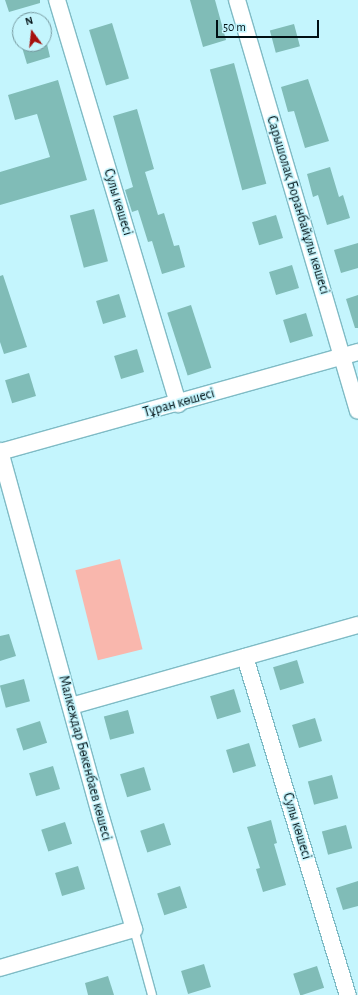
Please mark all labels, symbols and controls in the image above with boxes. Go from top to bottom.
north arrow [12,12,52,52]
scale bar [218,12,321,38]
text: N [24,15,34,27]
text: 50 m [223,21,246,33]
street label: Сарышолақ Боранбайұлы көшесі [263,114,333,296]
street label: Сулы көшесі [100,167,136,237]
street label: Тұран көшесі [141,385,217,421]
street label: Малкеждар Бөкенбаев көшесі [55,674,115,842]
street label: Сулы көшесі [279,791,315,861]

